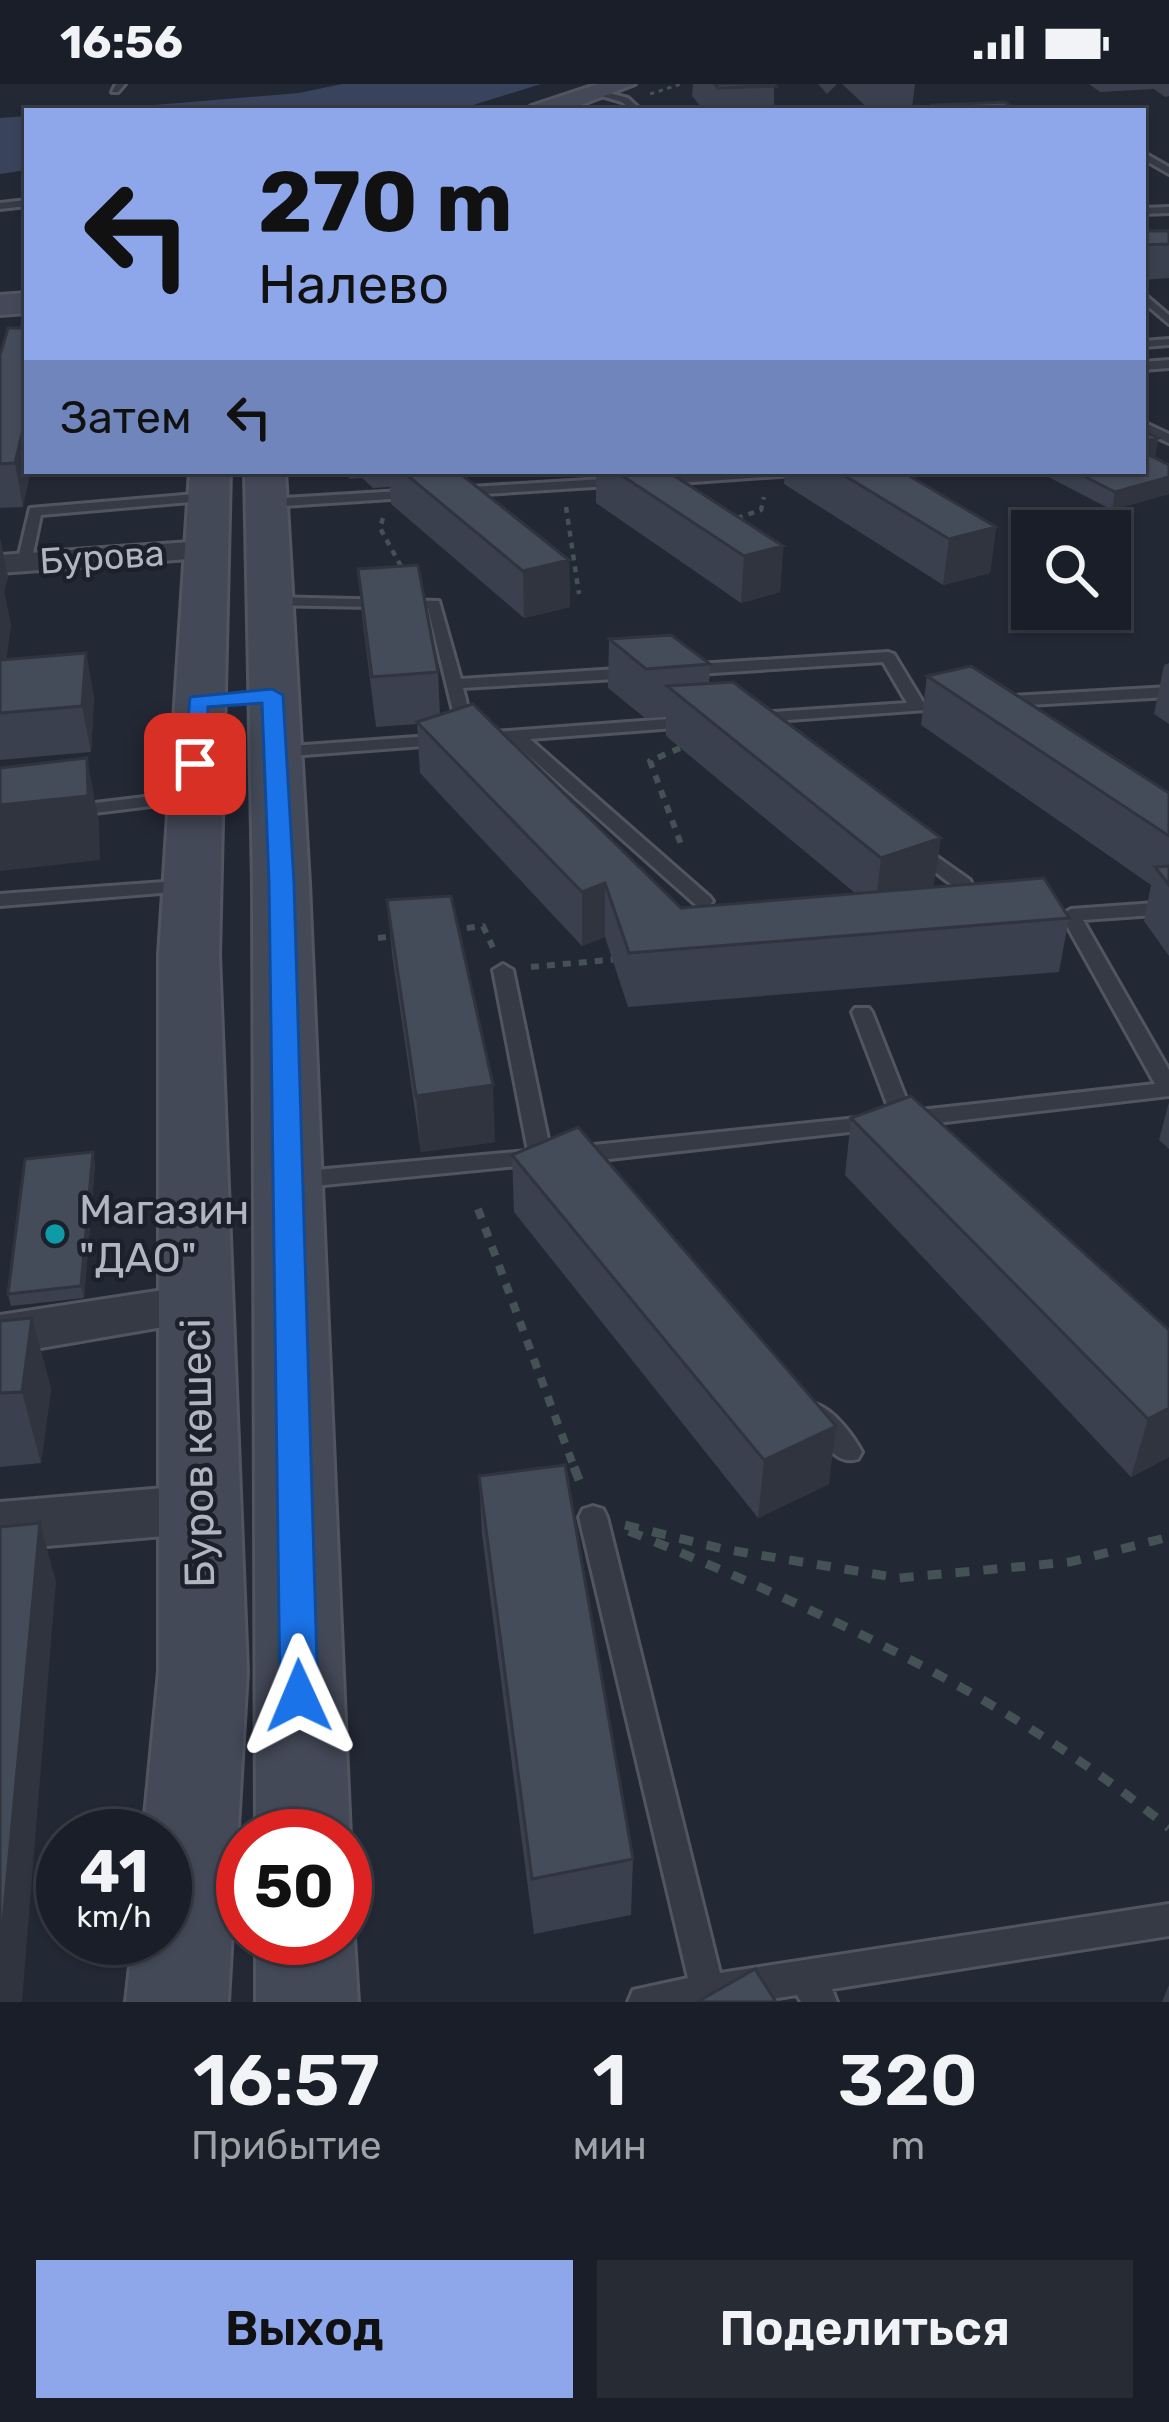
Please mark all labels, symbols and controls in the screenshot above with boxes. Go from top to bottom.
text: 16:56 [60,16,183,69]
text: 270 m [258,152,513,252]
icon: left [60,156,216,312]
text: Налево [258,253,449,317]
icon: left [216,384,282,450]
text: Затем [60,391,192,444]
map controls [1011,510,1131,630]
button: search [1011,510,1131,630]
street label: Бурова [38,531,166,583]
pin [144,713,246,815]
icon: arrive [162,731,228,797]
place label: Магазин "ДАО" [79,1185,249,1283]
marker: Магазин "ДАО" [42,1221,68,1247]
street label: Буров көшесі [171,1318,225,1588]
position arrow [236,1633,362,1759]
speed limit sign: 50 [216,1809,372,1965]
text: 41 [79,1836,149,1907]
text: km/h [77,1899,151,1935]
text: 16:57 [193,2038,380,2123]
text: 1 [593,2038,627,2123]
text: 320 [838,2038,978,2123]
text: Прибытие [191,2123,382,2169]
text: мин [573,2123,647,2169]
text: m [891,2123,925,2169]
button: Выход [36,2260,573,2398]
button: Поделиться [597,2260,1133,2398]

